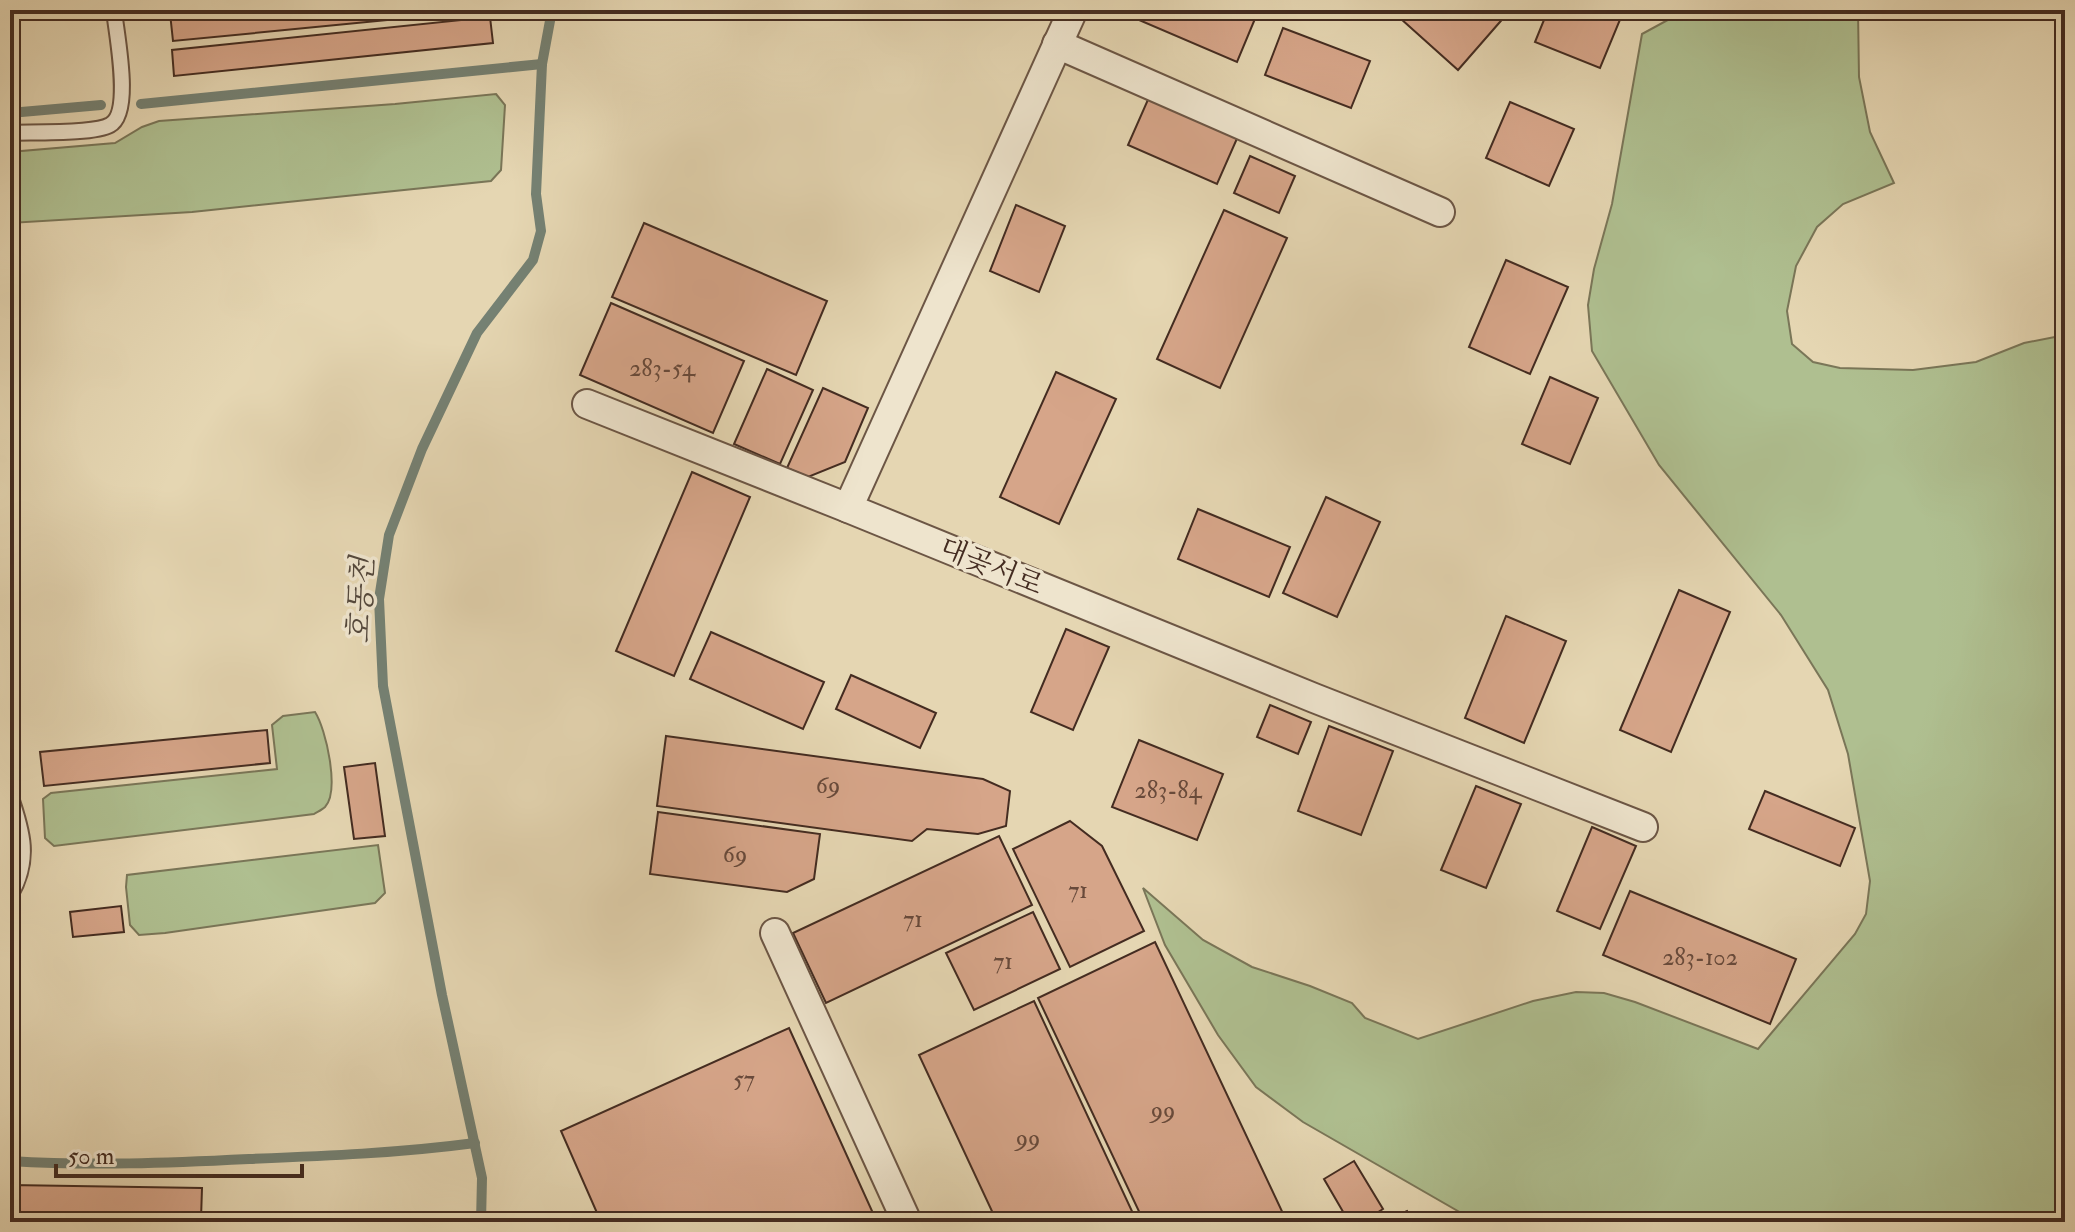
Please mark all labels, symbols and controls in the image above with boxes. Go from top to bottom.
house number: 283-54 [629,353,696,384]
street label: 대곶서로 [934,531,1048,603]
water label: 호동천 [340,554,382,644]
house number: 69 [816,770,840,801]
house number: 283-84 [1135,775,1203,806]
house number: 69 [723,839,747,870]
house number: 71 [1068,875,1088,906]
house number: 71 [903,904,923,935]
house number: 283-102 [1662,942,1738,973]
house number: 71 [993,946,1013,977]
house number: 57 [733,1064,755,1095]
house number: 99 [1149,1095,1175,1126]
house number: 99 [1014,1123,1040,1154]
scale bar [56,1128,302,1178]
text: 50 m [68,1141,115,1172]

